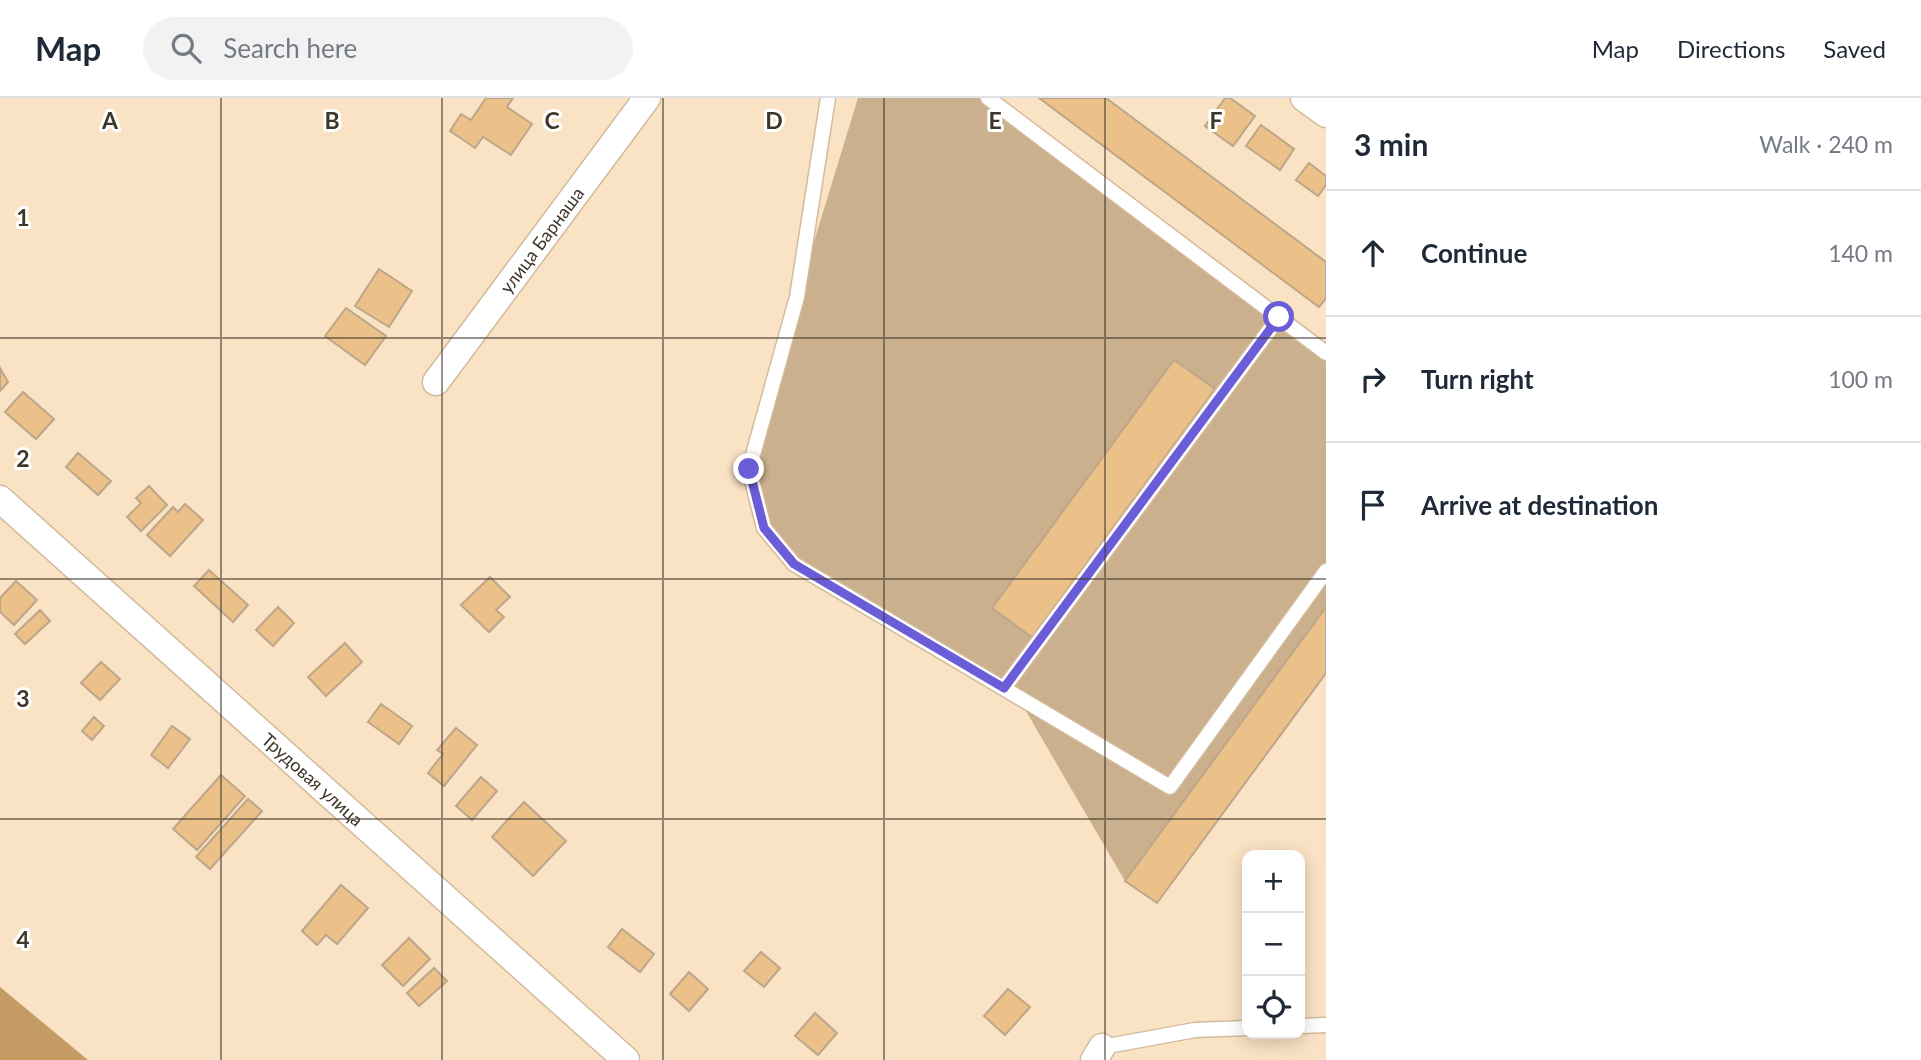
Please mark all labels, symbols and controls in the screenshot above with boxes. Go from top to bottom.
search box [143,17,633,80]
text: Map [35,28,101,68]
icon: search [167,29,205,67]
text: Search here [223,32,357,64]
text: Map [1592,34,1639,63]
text: Directions [1677,34,1785,63]
text: Saved [1823,34,1886,63]
text: A [101,106,119,134]
text: B [324,106,340,134]
text: C [544,106,560,134]
text: D [765,106,783,134]
text: E [988,106,1002,134]
text: F [1209,106,1223,134]
text: 3 min [1354,126,1428,162]
text: Walk · 240 m [1759,130,1893,158]
street label: улица Барнаша [495,182,588,297]
text: 1 [16,203,30,231]
icon: ahead [1354,234,1392,272]
text: Continue [1421,237,1527,269]
text: 140 m [1828,239,1893,267]
route start [1263,301,1294,332]
icon: right [1354,360,1392,398]
text: Turn right [1421,363,1534,395]
text: 100 m [1828,365,1893,393]
text: 2 [16,444,30,472]
route end [733,453,764,484]
icon: arrive [1354,486,1392,524]
text: Arrive at destination [1421,489,1658,521]
text: 3 [16,684,30,712]
street label: Трудовая улица [258,728,368,830]
map controls [1242,850,1305,1039]
button: + [1242,850,1305,913]
button: − [1242,913,1305,976]
text: 4 [16,925,30,953]
button: locate [1242,976,1305,1039]

